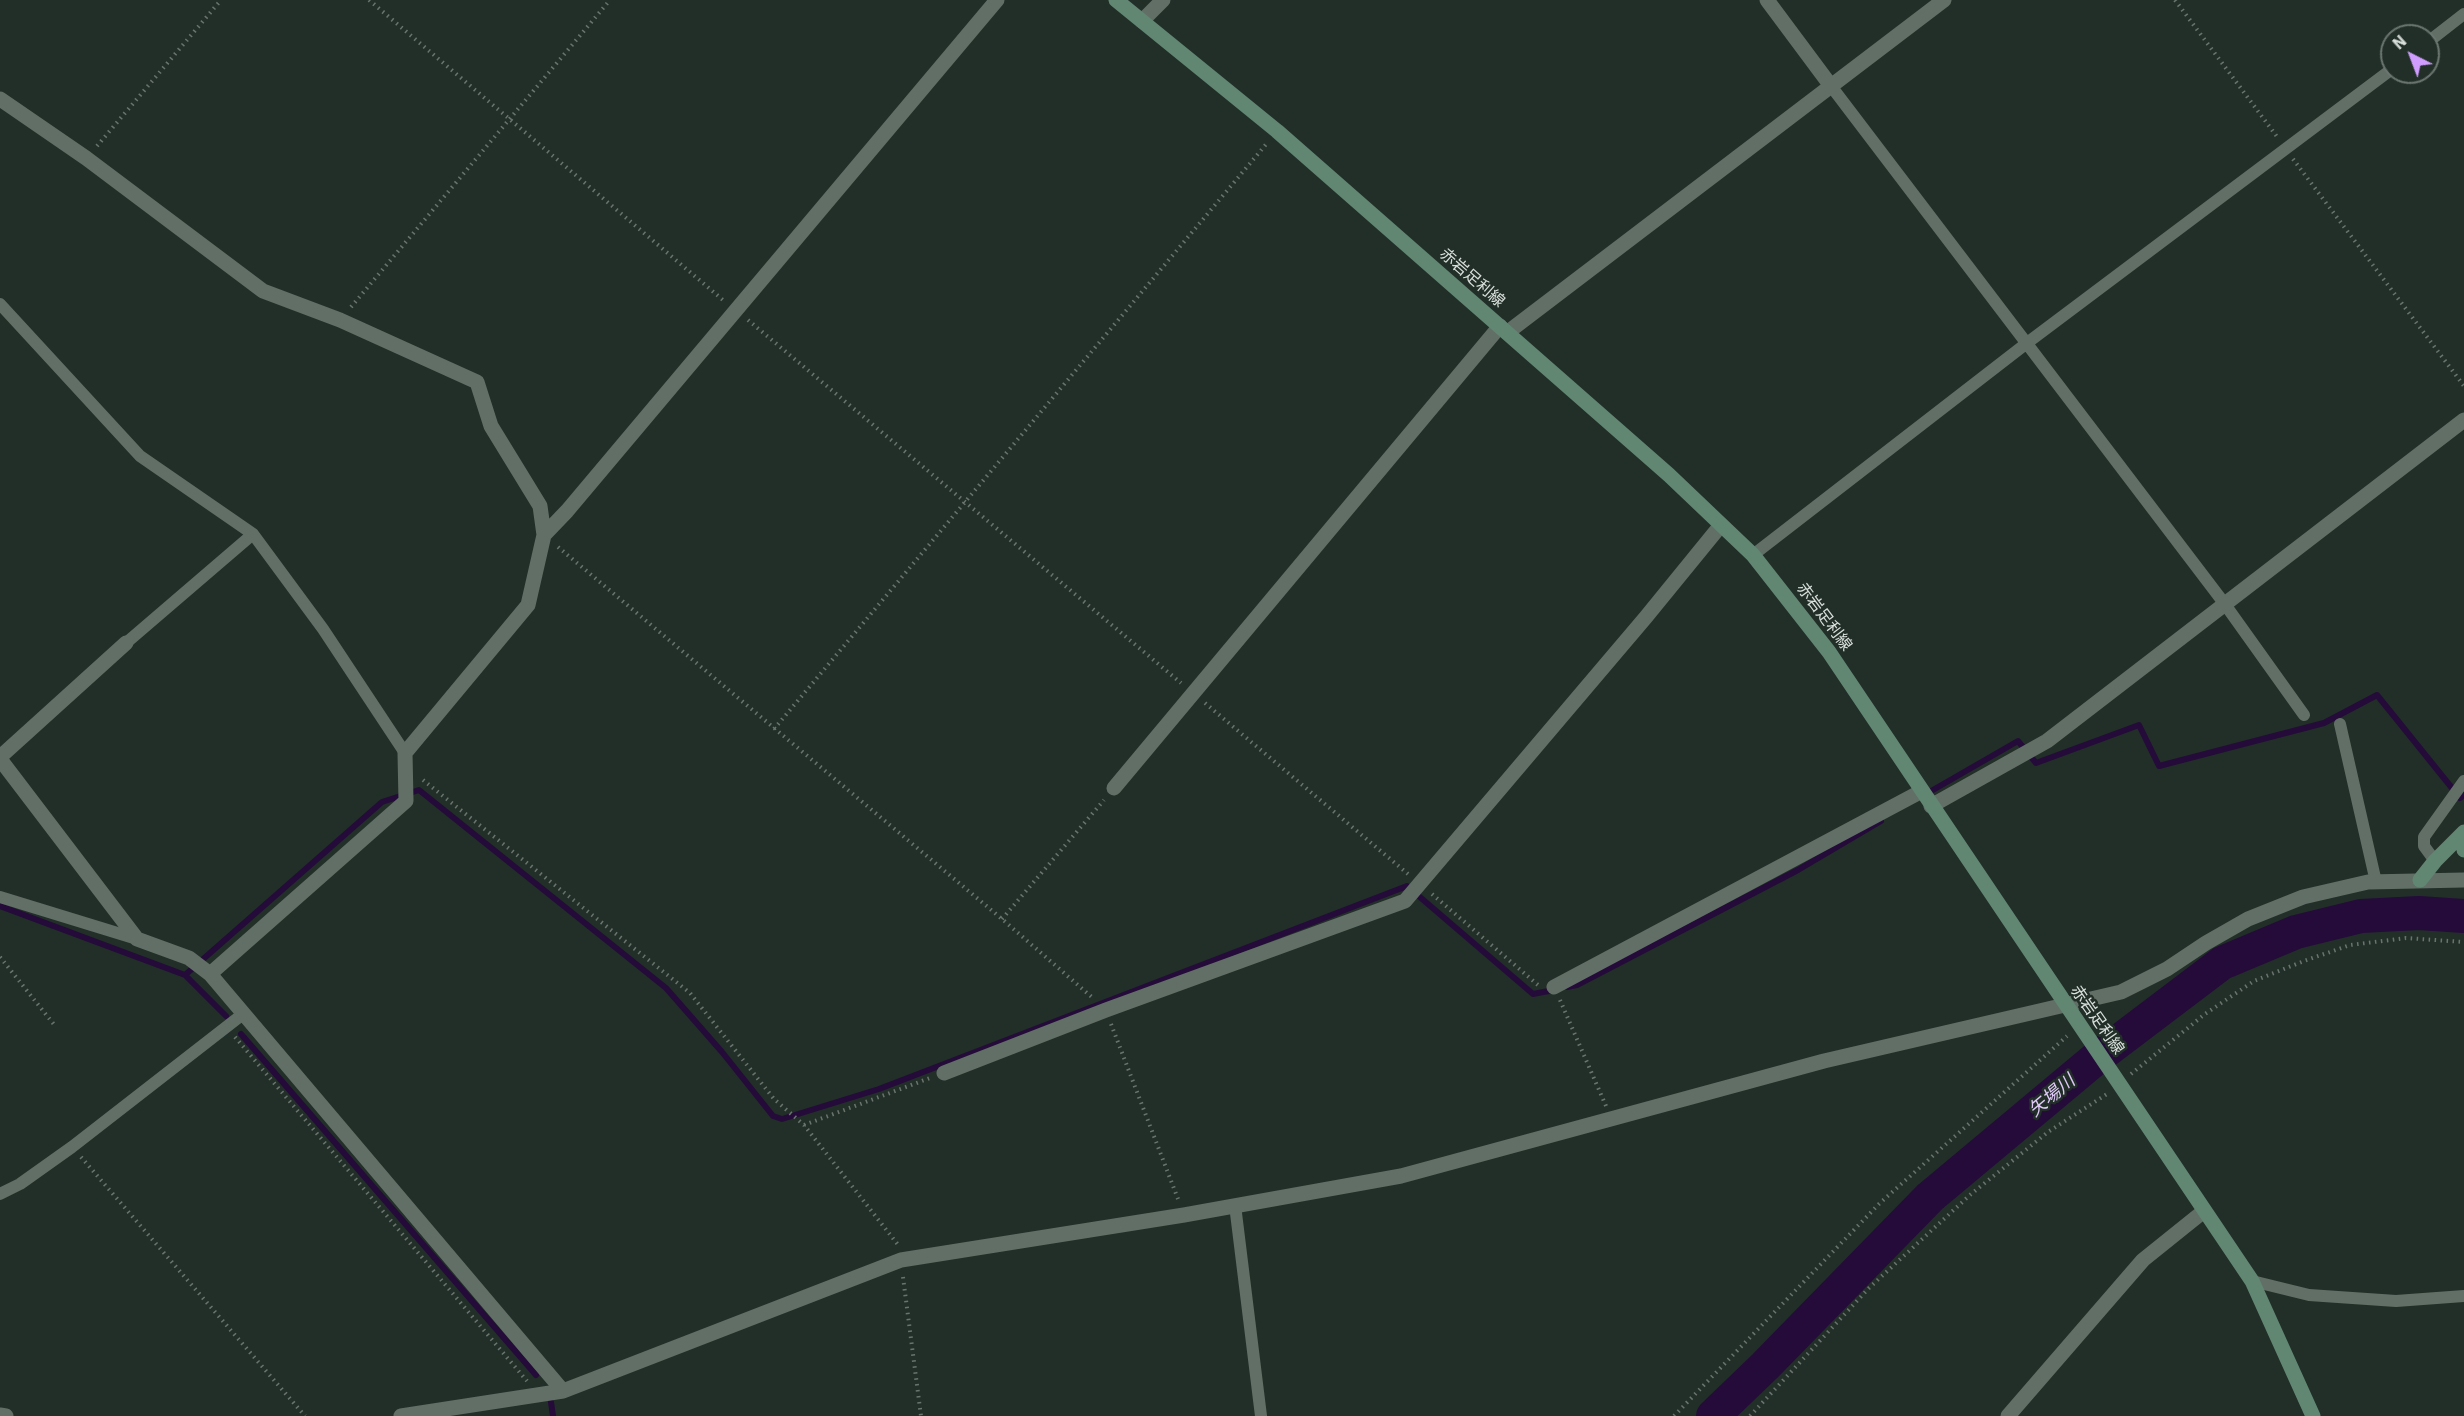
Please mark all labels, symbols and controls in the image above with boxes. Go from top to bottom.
north arrow [2380,24,2440,84]
text: N [2388,31,2410,53]
street label: 赤岩足利線 [1436,245,1508,311]
street label: 赤岩足利線 [1792,579,1856,655]
street label: 赤岩足利線 [2066,982,2128,1058]
water label: 矢場川 [2024,1070,2080,1122]

